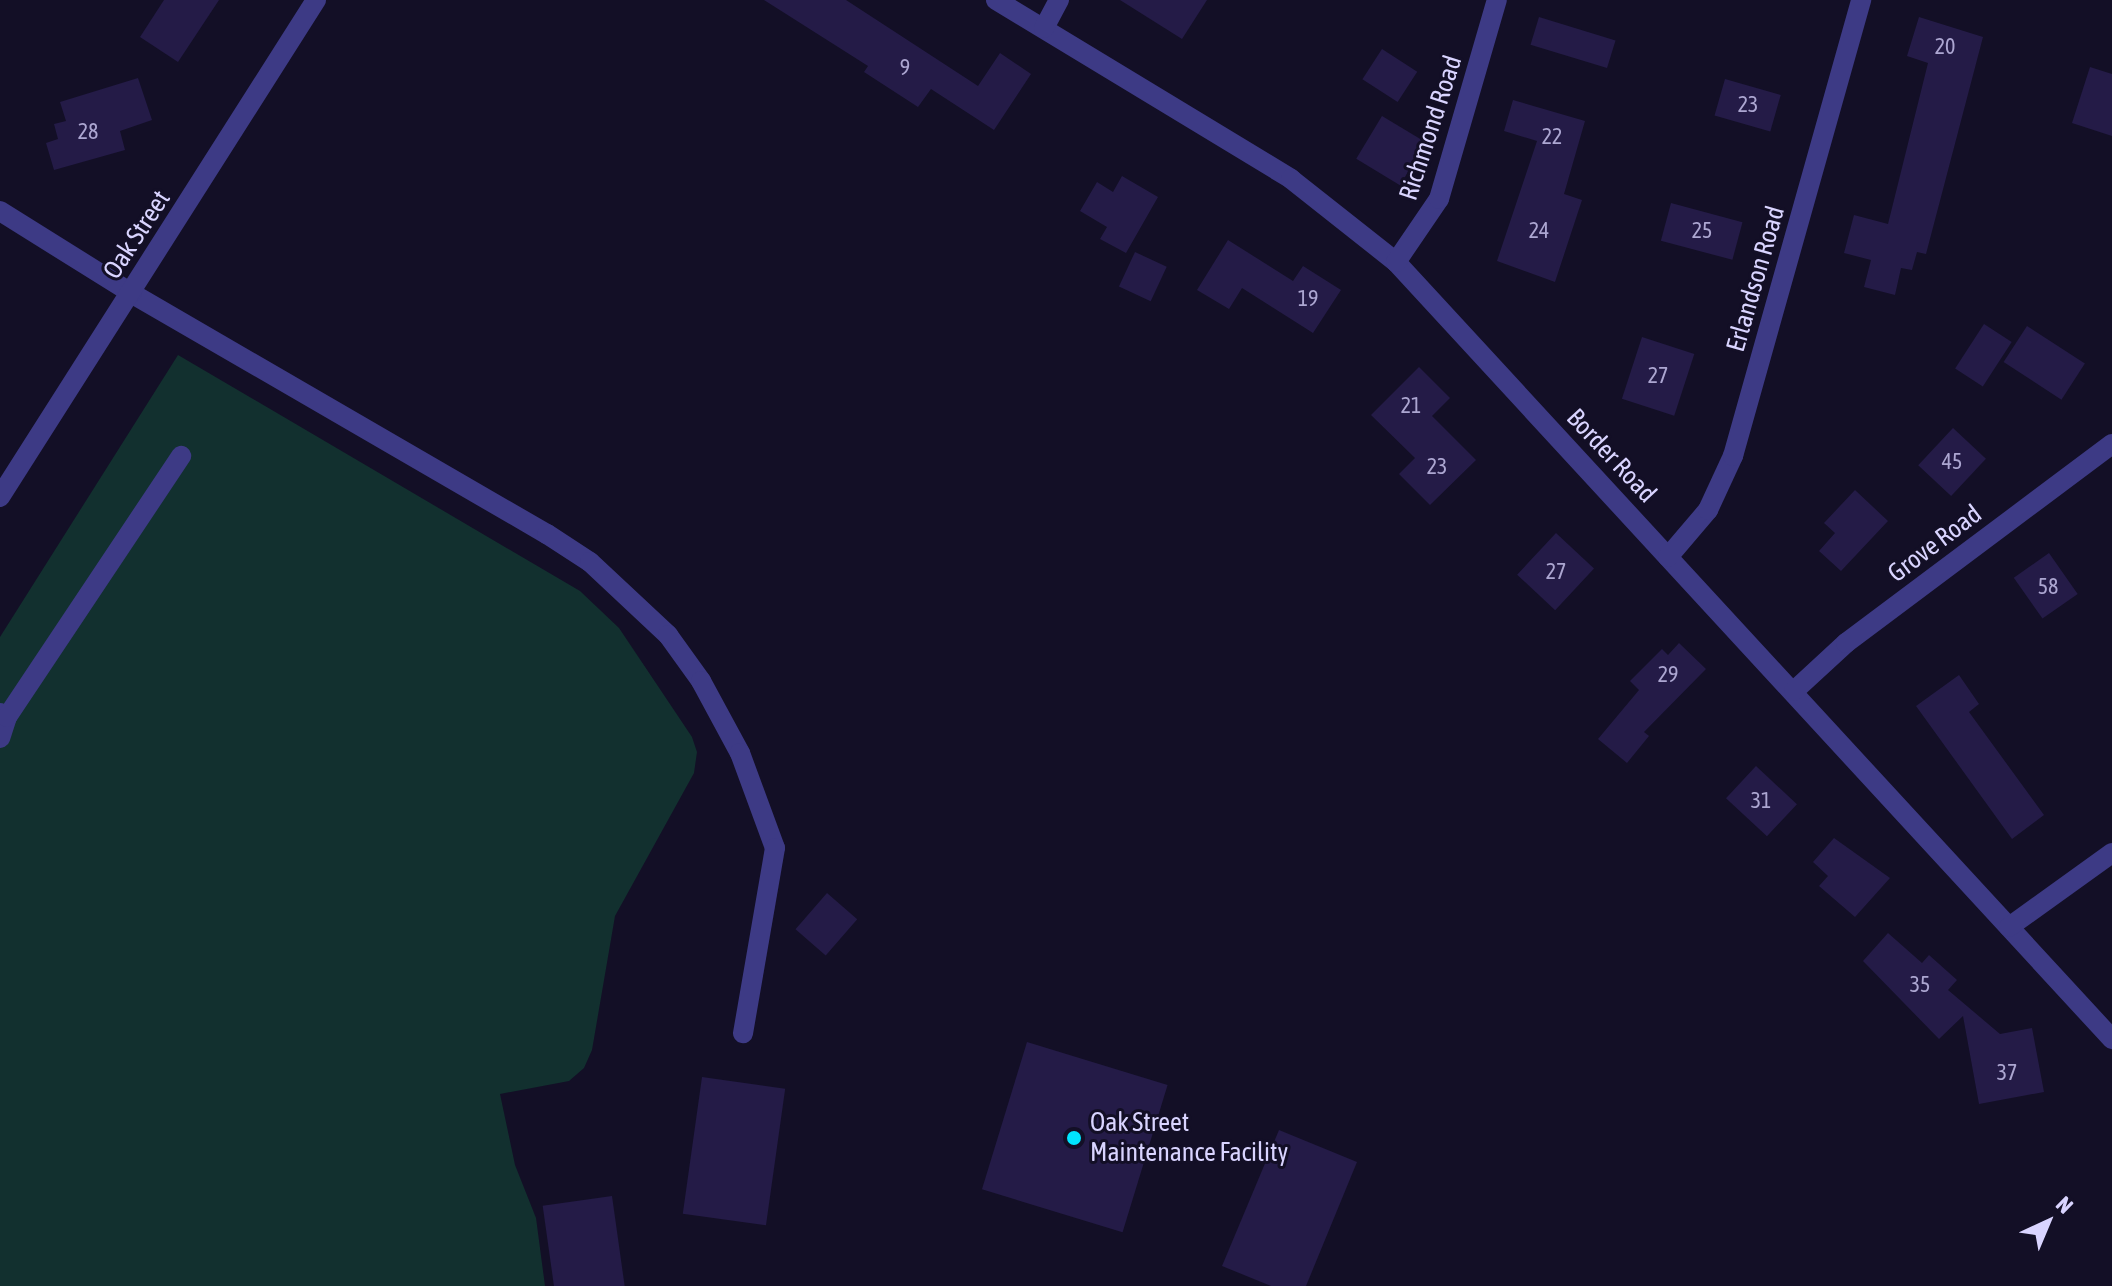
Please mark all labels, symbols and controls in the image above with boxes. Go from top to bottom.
house number: 20 [1935,34,1955,60]
street label: Richmond Road [1393,52,1469,204]
house number: 9 [900,55,910,81]
house number: 23 [1738,92,1758,118]
house number: 28 [78,119,98,145]
house number: 22 [1542,124,1562,150]
street label: Oak Street [97,185,177,285]
street label: Erlandson Road [1720,203,1792,355]
house number: 24 [1529,218,1549,244]
house number: 25 [1692,218,1712,244]
house number: 19 [1298,286,1318,312]
house number: 27 [1648,363,1668,389]
house number: 21 [1401,393,1421,419]
street label: Border Road [1560,403,1662,509]
house number: 45 [1942,449,1962,475]
house number: 23 [1427,454,1447,480]
street label: Grove Road [1882,499,1988,589]
house number: 27 [1546,559,1566,585]
house number: 58 [2038,574,2058,600]
house number: 29 [1658,662,1678,688]
house number: 31 [1751,788,1771,814]
house number: 35 [1910,972,1930,998]
house number: 37 [1997,1060,2017,1086]
place label: Oak Street Maintenance Facility [1090,1107,1288,1168]
marker: Oak Street Maintenance Facility [1065,1129,1083,1147]
north arrow [2008,1182,2088,1262]
text: N [2051,1191,2078,1219]

